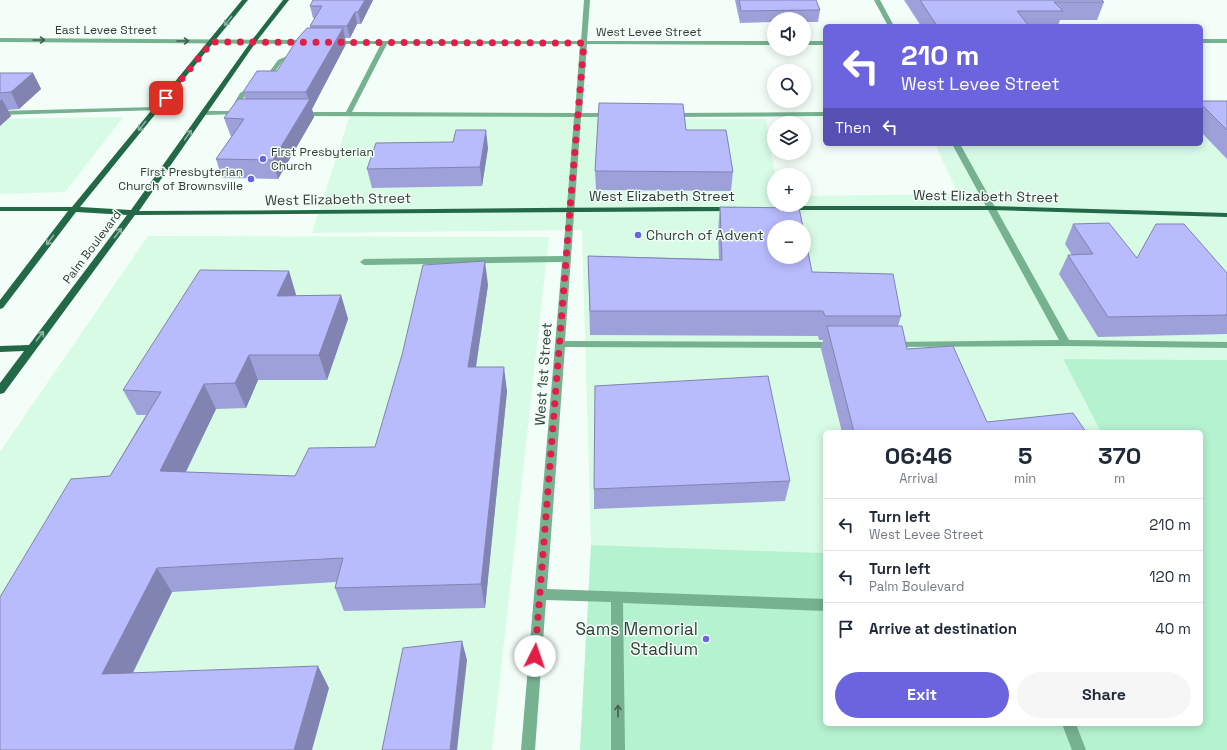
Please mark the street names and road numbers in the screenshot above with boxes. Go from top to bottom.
street label: East Levee Street [55,22,157,38]
street label: West Levee Street [596,24,702,40]
street label: West Elizabeth Street [913,186,1059,206]
street label: West Elizabeth Street [589,187,735,205]
street label: West Elizabeth Street [265,189,411,209]
street label: Palm Boulevard [59,207,125,287]
street label: West 1st Street [530,322,556,426]

